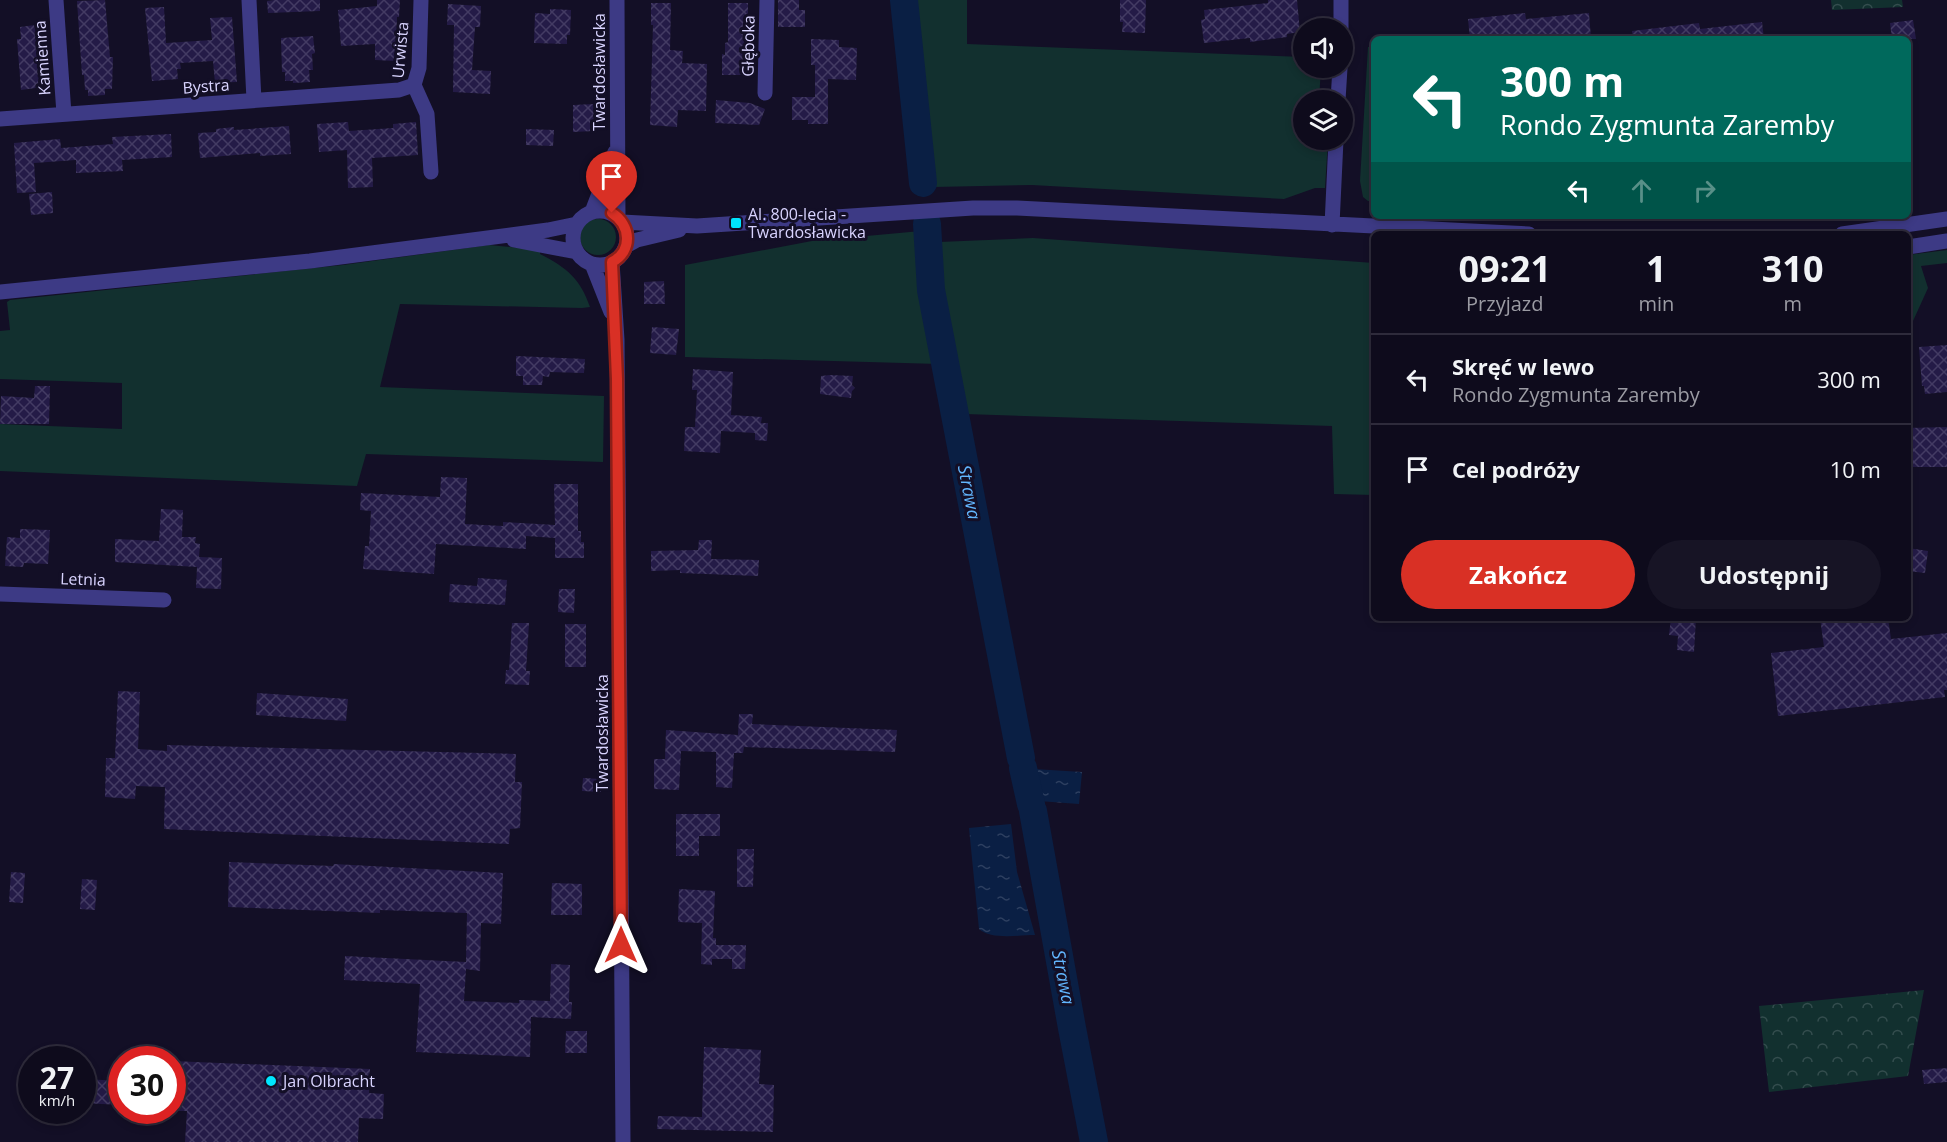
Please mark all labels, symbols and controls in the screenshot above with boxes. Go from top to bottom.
street label: Twardosławicka [588,13,610,131]
street label: Głęboka [736,15,760,77]
map controls [1293,18,1353,150]
button: sound [1293,18,1353,78]
street label: Kamienna [28,20,56,96]
street label: Urwista [387,21,413,79]
text: 300 m [1500,52,1624,109]
icon: left [1401,60,1479,138]
street label: Bystra [182,73,230,99]
button: layers [1293,90,1353,150]
text: Rondo Zygmunta Zaremby [1500,106,1834,143]
pin [586,151,637,213]
icon: arrive [595,160,628,193]
icon: left [1562,174,1595,207]
icon: ahead [1625,174,1658,207]
icon: right [1688,174,1721,207]
place label: Al. 800-lecia - Twardosławicka [748,203,866,243]
marker: Al. 800-lecia - Twardosławicka [729,216,743,230]
text: 09:21 [1458,244,1551,293]
text: 1 [1646,244,1667,293]
text: 310 [1762,244,1824,293]
text: Przyjazd [1466,290,1543,317]
text: min [1638,290,1674,317]
text: m [1783,290,1802,317]
text: Skręć w lewo [1452,351,1594,381]
icon: left [1401,363,1434,396]
text: 300 m [1817,364,1881,394]
text: Rondo Zygmunta Zaremby [1452,381,1700,408]
icon: arrive [1401,453,1434,486]
text: Cel podróży [1452,454,1580,484]
text: 10 m [1830,454,1881,484]
water label: Strawa [953,463,987,521]
button: Zakończ [1401,540,1635,609]
button: Udostępnij [1647,540,1881,609]
street label: Letnia [60,567,106,591]
street label: Twardosławicka [591,674,613,792]
position arrow [589,913,653,977]
water label: Strawa [1047,948,1081,1006]
speed limit sign: 30 [108,1046,186,1124]
text: 27 [40,1057,74,1098]
place label: Jan Olbracht [281,1070,375,1092]
marker: Jan Olbracht [264,1074,278,1088]
text: km/h [39,1090,75,1110]

